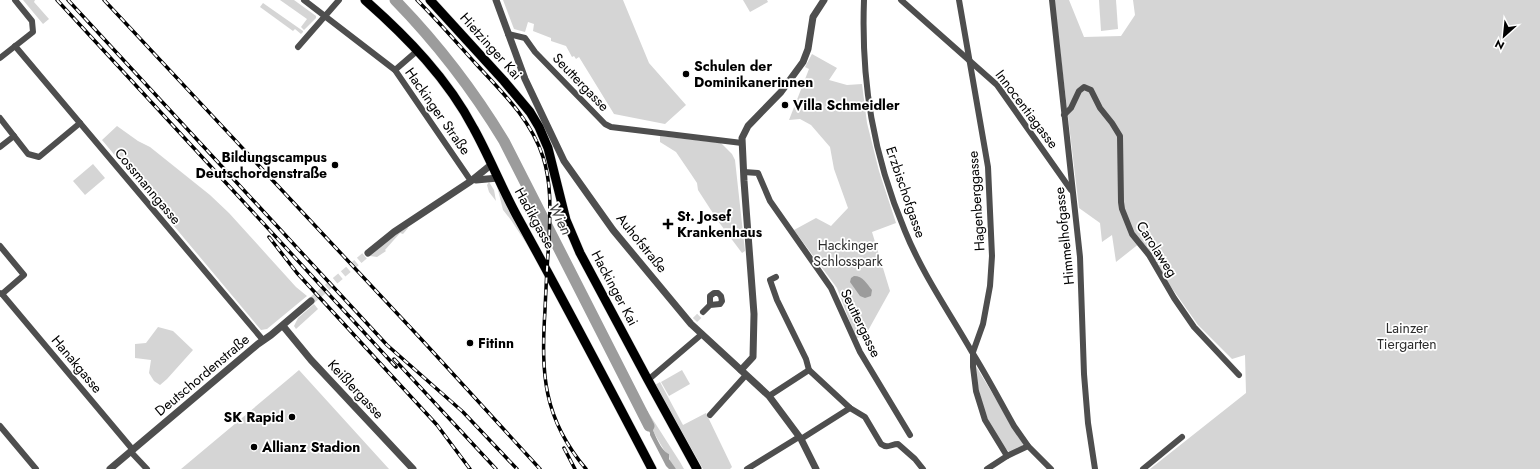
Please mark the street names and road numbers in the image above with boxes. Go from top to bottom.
street label: Hietzinger Kai [455,8,527,84]
street label: Seuttergasse [548,48,614,116]
street label: Hackinger Straße [400,63,476,159]
street label: Innocentiagasse [991,65,1063,153]
street label: Cossmanngasse [110,144,186,228]
street label: Erzbischofgasse [881,144,931,240]
street label: Hagenberggasse [963,150,989,252]
street label: Hadikgasse [510,184,560,252]
street label: Himmelhofgasse [1049,186,1079,286]
street label: Auhofstraße [612,209,672,277]
street label: Carolaweg [1131,217,1183,281]
street label: Hackinger Kai [587,247,643,329]
street label: Seuttergasse [836,285,886,361]
street label: Deutschordenstraße [150,329,254,421]
street label: Hanakgasse [47,331,107,397]
street label: Keißlergasse [323,355,389,423]

